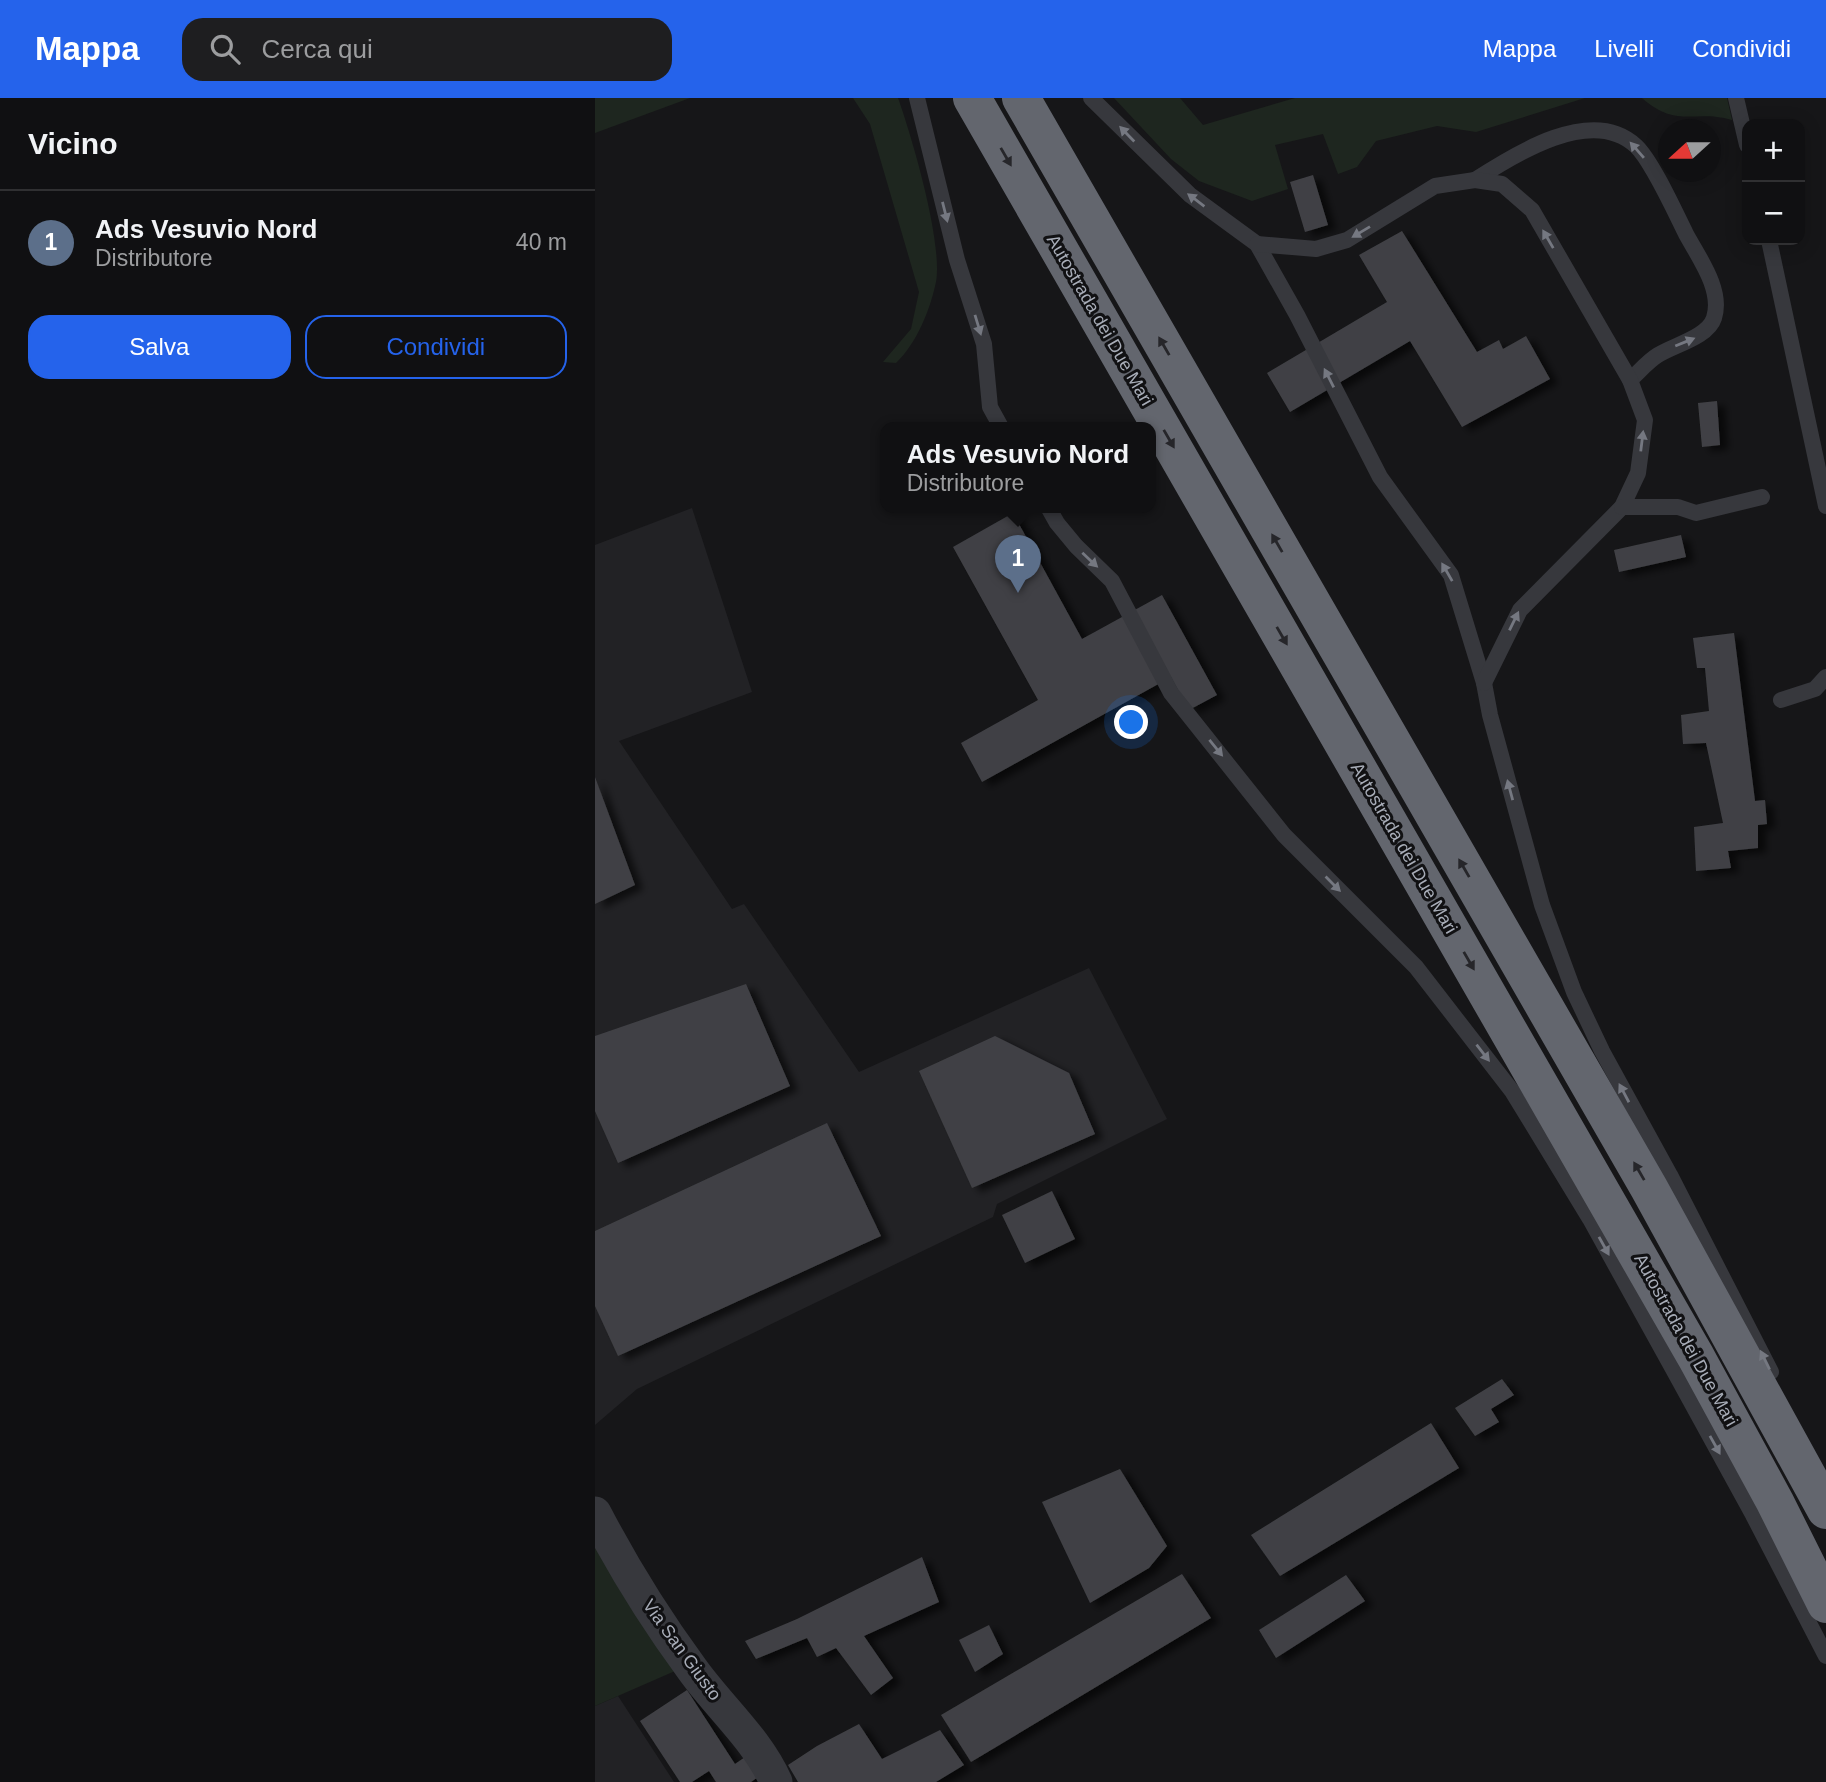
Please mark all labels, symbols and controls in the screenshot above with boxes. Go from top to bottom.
search box [182,18,672,81]
text: Mappa [35,30,140,67]
icon: search [206,30,244,68]
text: Cerca qui [262,34,373,64]
text: Mappa [1483,35,1556,62]
text: Livelli [1594,35,1654,62]
text: Condividi [1692,35,1791,62]
north arrow [1658,119,1721,182]
map controls [1742,119,1805,245]
button: + [1742,119,1805,182]
one-way arrow [1119,126,1135,143]
text: Vicino [28,127,117,160]
one-way arrow [1629,141,1645,159]
one-way arrow [1000,148,1012,167]
button: − [1742,182,1805,245]
one-way arrow [1187,193,1205,207]
one-way arrow [940,201,951,223]
text: Ads Vesuvio Nord [95,214,318,244]
one-way arrow [1351,225,1370,238]
text: 1 [45,229,57,255]
text: 40 m [516,229,567,255]
one-way arrow [1542,229,1555,248]
street label: Autostrada dei Due Mari [1043,231,1157,409]
text: Distributore [95,245,213,271]
button: Salva [28,315,291,379]
button: Condividi [305,315,567,379]
one-way arrow [974,315,984,336]
one-way arrow [1675,336,1696,347]
one-way arrow [1158,337,1170,356]
one-way arrow [1324,368,1335,388]
popup [880,422,1156,513]
one-way arrow [1163,430,1175,449]
one-way arrow [1637,430,1648,452]
text: Ads Vesuvio Nord [907,439,1129,469]
text: Distributore [907,470,1024,496]
one-way arrow [1271,534,1284,553]
pin: 1 [995,535,1041,593]
one-way arrow [1081,551,1098,567]
one-way arrow [1441,562,1453,581]
one-way arrow [1508,611,1519,631]
one-way arrow [1276,627,1288,646]
your location [1114,705,1148,739]
one-way arrow [1208,738,1223,756]
street label: Autostrada dei Due Mari [1347,759,1461,937]
one-way arrow [1504,779,1515,801]
one-way arrow [1458,858,1470,878]
one-way arrow [1324,875,1341,892]
one-way arrow [1463,951,1475,971]
one-way arrow [1476,1044,1491,1062]
one-way arrow [1618,1084,1630,1103]
one-way arrow [1633,1162,1645,1181]
one-way arrow [1598,1236,1610,1256]
street label: Autostrada dei Due Mari [1630,1250,1742,1430]
one-way arrow [1759,1349,1770,1370]
one-way arrow [1709,1435,1721,1454]
street label: Via San Giusto [639,1596,725,1704]

